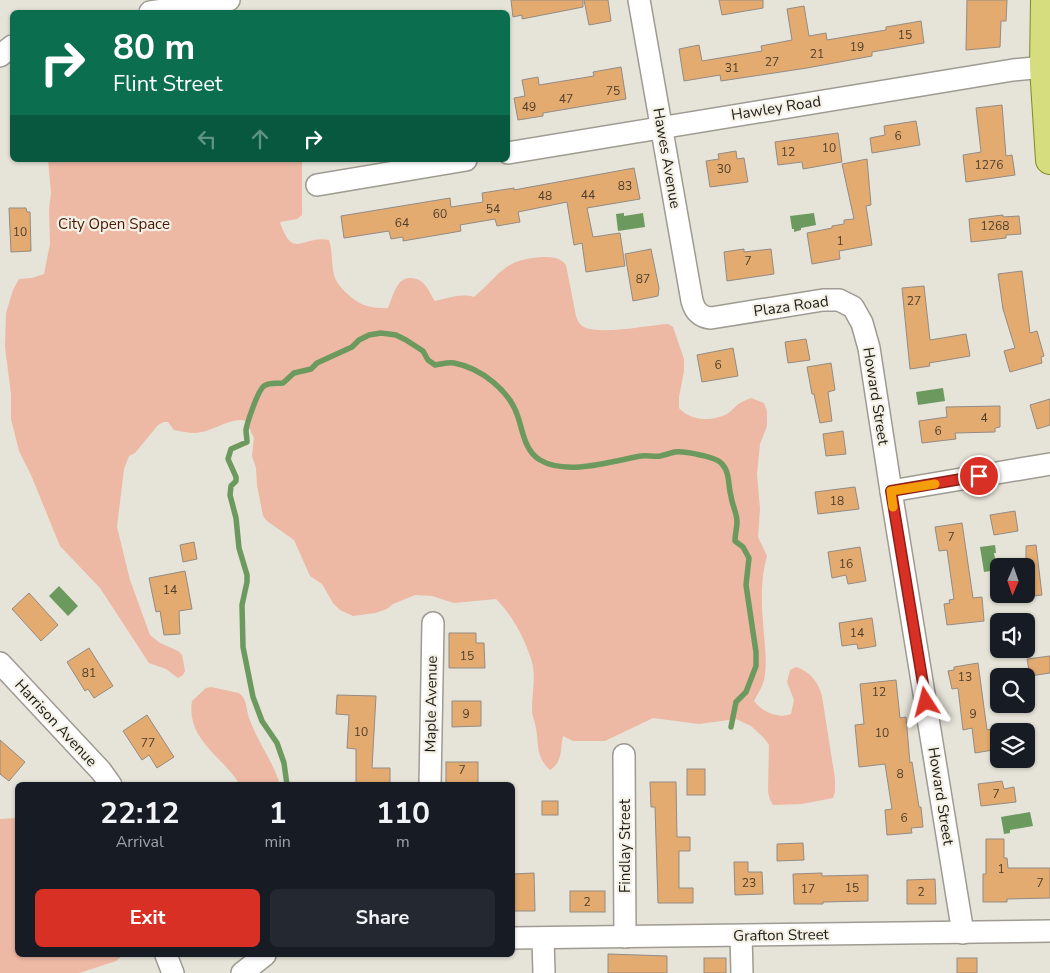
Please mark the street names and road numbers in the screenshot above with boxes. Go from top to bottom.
street label: Hawley Road [730,91,822,125]
street label: Hawes Avenue [648,106,686,210]
street label: Plaza Road [752,291,830,321]
street label: Howard Street [858,346,894,447]
street label: Maple Avenue [420,655,442,753]
street label: Harrison Avenue [10,675,102,771]
street label: Howard Street [923,746,959,847]
street label: Findlay Street [615,798,635,893]
street label: Grafton Street [733,924,830,946]

